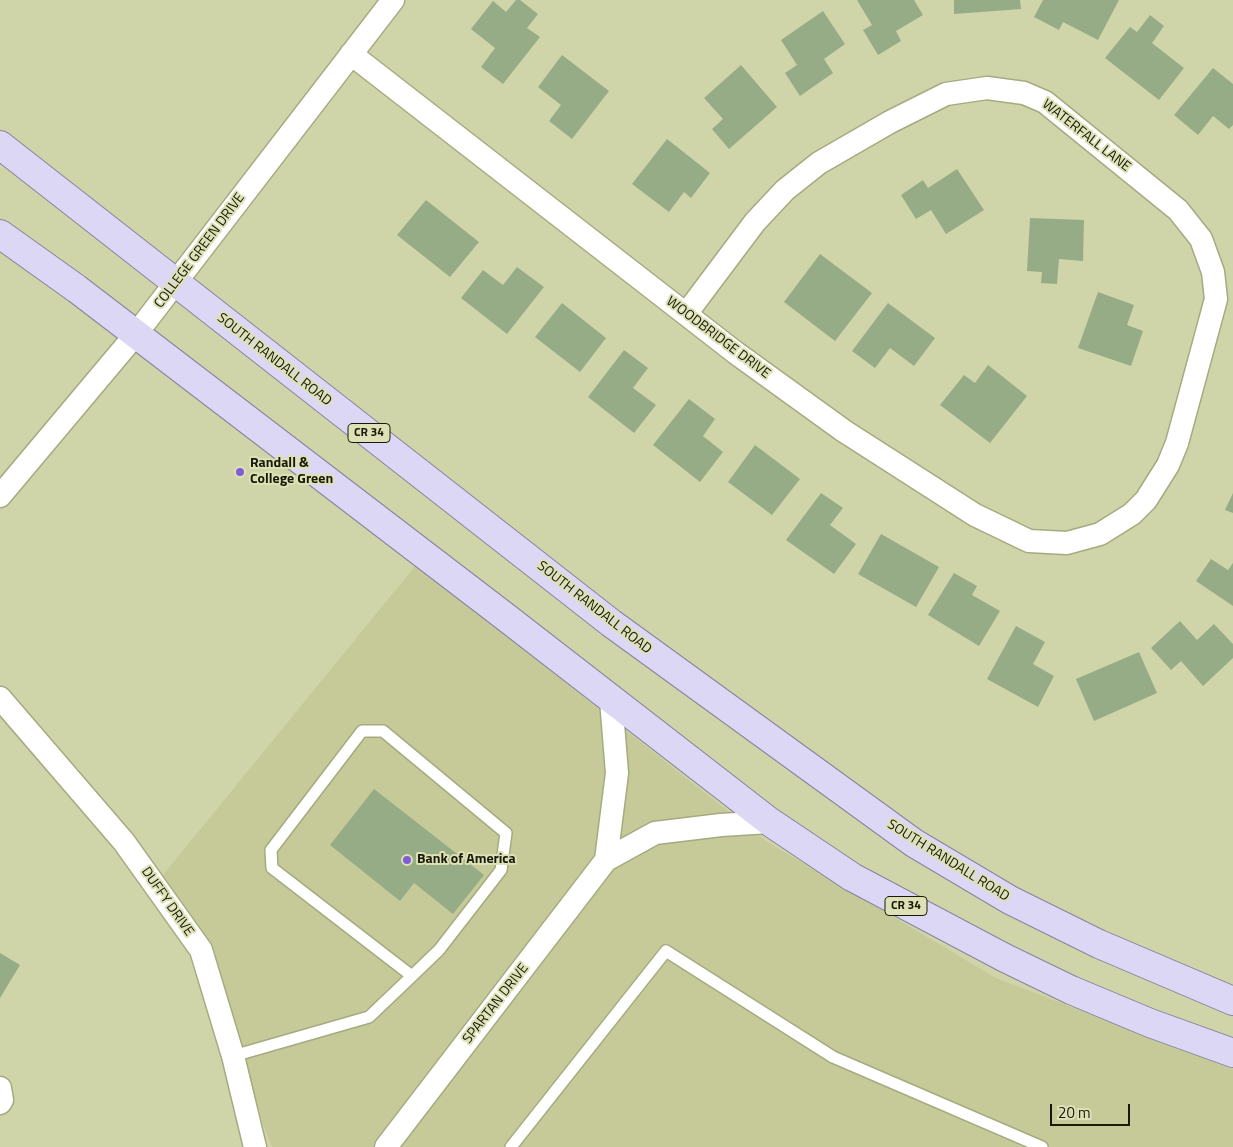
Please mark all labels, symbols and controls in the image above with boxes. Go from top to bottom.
street label: WATERFALL LANE [1038,96,1134,176]
street label: COLLEGE GREEN DRIVE [151,190,249,312]
street label: WOODBRIDGE DRIVE [663,293,773,383]
street label: SOUTH RANDALL ROAD [213,310,335,410]
road number: CR 34 [348,423,390,442]
place label: Randall & College Green [250,456,333,488]
marker: Randall & College Green [234,466,246,478]
street label: SOUTH RANDALL ROAD [533,558,655,658]
street label: SOUTH RANDALL ROAD [884,817,1012,905]
place label: Bank of America [417,852,516,868]
marker: Bank of America [401,854,413,866]
street label: DUFFY DRIVE [137,864,197,940]
road number: CR 34 [885,896,927,916]
street label: SPARTAN DRIVE [460,961,532,1047]
scale bar [1053,1094,1133,1126]
text: 20 m [1058,1101,1091,1124]

